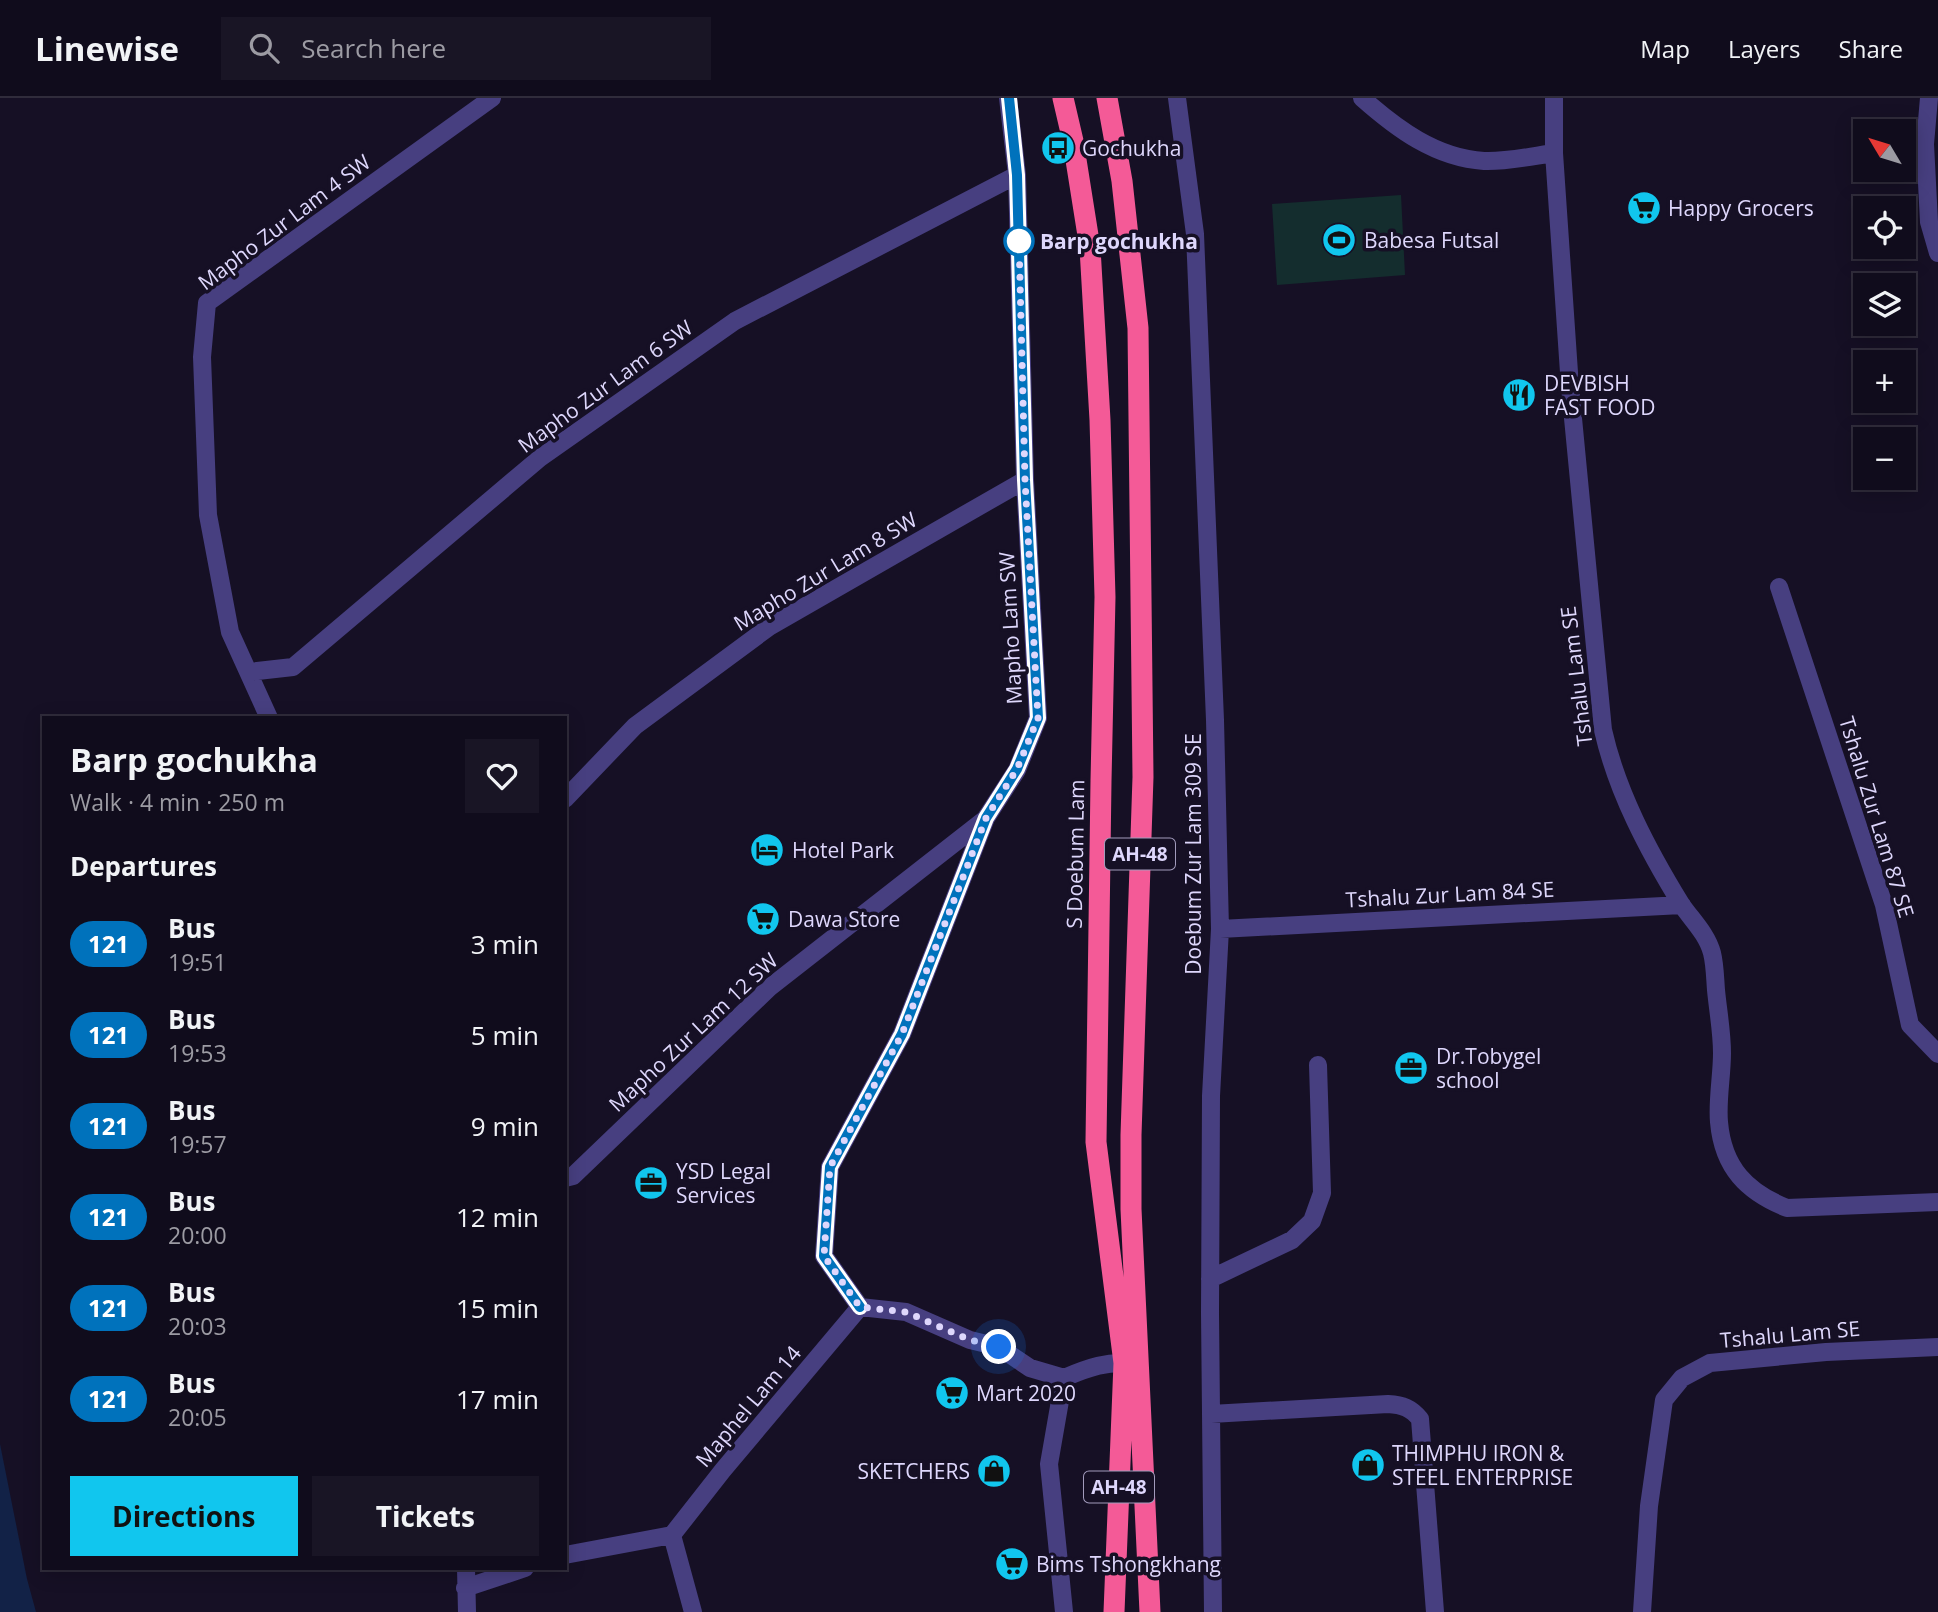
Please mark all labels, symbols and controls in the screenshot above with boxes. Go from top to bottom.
search box [221,17,711,80]
text: Linewise [35,26,179,71]
icon: search [245,29,283,67]
text: Search here [301,30,446,66]
text: Map [1640,32,1690,65]
text: Layers [1728,32,1801,65]
text: Share [1839,32,1903,65]
north arrow [1853,119,1916,182]
map controls [1853,119,1916,490]
bus stop icon: Gochukha [1039,129,1077,167]
place label: Gochukha [1082,134,1181,162]
street label: Mapho Zur Lam 4 SW [192,148,376,296]
supermarket icon: Happy Grocers [1625,189,1663,227]
place label: Happy Grocers [1668,194,1814,222]
button: locate [1853,196,1916,259]
sports icon: Babesa Futsal [1320,221,1358,259]
marker: Barp gochukha [1004,226,1034,256]
place label: Babesa Futsal [1364,226,1499,254]
place label: Barp gochukha [1040,227,1198,255]
button: layers [1853,273,1916,336]
street label: Mapho Zur Lam 6 SW [512,313,698,459]
button: + [1853,350,1916,413]
place label: DEVBISH FAST FOOD [1544,369,1655,421]
restaurant icon: DEVBISH FAST FOOD [1500,376,1538,414]
button: − [1853,427,1916,490]
street label: Mapho Zur Lam 8 SW [728,505,922,637]
street label: Mapho Lam SW [992,550,1028,705]
street label: Tshalu Lam SE [1554,605,1598,747]
street label: Tshalu Zur Lam 87 SE [1833,713,1921,921]
street label: Doebum Zur Lam 309 SE [1179,733,1207,975]
text: Barp gochukha [70,737,318,782]
button: heart [465,739,539,813]
street label: S Doebum Lam [1060,779,1090,929]
text: Walk · 4 min · 250 m [70,786,285,818]
hotel icon: Hotel Park [748,831,786,869]
place label: Hotel Park [792,836,894,864]
road number: AH-48 [1105,838,1175,870]
text: Departures [70,848,217,884]
street label: Tshalu Zur Lam 84 SE [1345,875,1555,913]
supermarket icon: Dawa Store [744,900,782,938]
place label: Dawa Store [788,905,900,933]
text: Bus [168,910,215,946]
text: 3 min [471,926,539,962]
text: 121 [88,927,129,960]
text: 19:51 [168,946,227,978]
street label: Mapho Zur Lam 12 SW [603,946,784,1118]
text: Bus [168,1001,215,1037]
text: 5 min [471,1017,539,1053]
text: 121 [88,1018,129,1051]
text: 19:53 [168,1037,227,1069]
place label: Dr.Tobygel school [1436,1042,1541,1094]
office icon: Dr.Tobygel school [1392,1049,1430,1087]
text: Bus [168,1092,215,1128]
text: 9 min [471,1108,539,1144]
text: 121 [88,1109,129,1142]
text: 19:57 [168,1128,227,1160]
place label: YSD Legal Services [676,1157,771,1209]
office icon: YSD Legal Services [632,1164,670,1202]
text: Bus [168,1183,215,1219]
text: 12 min [456,1199,539,1235]
text: 121 [88,1200,129,1233]
text: 20:00 [168,1219,227,1251]
text: Bus [168,1274,215,1310]
text: 15 min [456,1290,539,1326]
text: 121 [88,1291,129,1324]
text: 20:03 [168,1310,227,1342]
street label: Tshalu Lam SE [1719,1314,1861,1354]
your location [981,1329,1016,1364]
street label: Maphel Lam 14 [689,1339,807,1473]
text: Bus [168,1365,215,1401]
supermarket icon: Mart 2020 [933,1374,971,1412]
place label: Mart 2020 [976,1379,1076,1407]
text: 17 min [456,1381,539,1417]
text: 121 [88,1382,129,1415]
text: 20:05 [168,1401,227,1433]
place label: THIMPHU IRON & STEEL ENTERPRISE [1392,1439,1573,1491]
shop icon: THIMPHU IRON & STEEL ENTERPRISE [1349,1446,1387,1484]
shop icon: SKETCHERS [975,1452,1013,1490]
place label: SKETCHERS [858,1457,970,1485]
road number: AH-48 [1084,1471,1154,1502]
button: Directions [70,1476,298,1556]
button: Tickets [312,1476,539,1556]
supermarket icon: Bims Tshongkhang [993,1545,1031,1583]
place label: Bims Tshongkhang [1036,1550,1221,1578]

